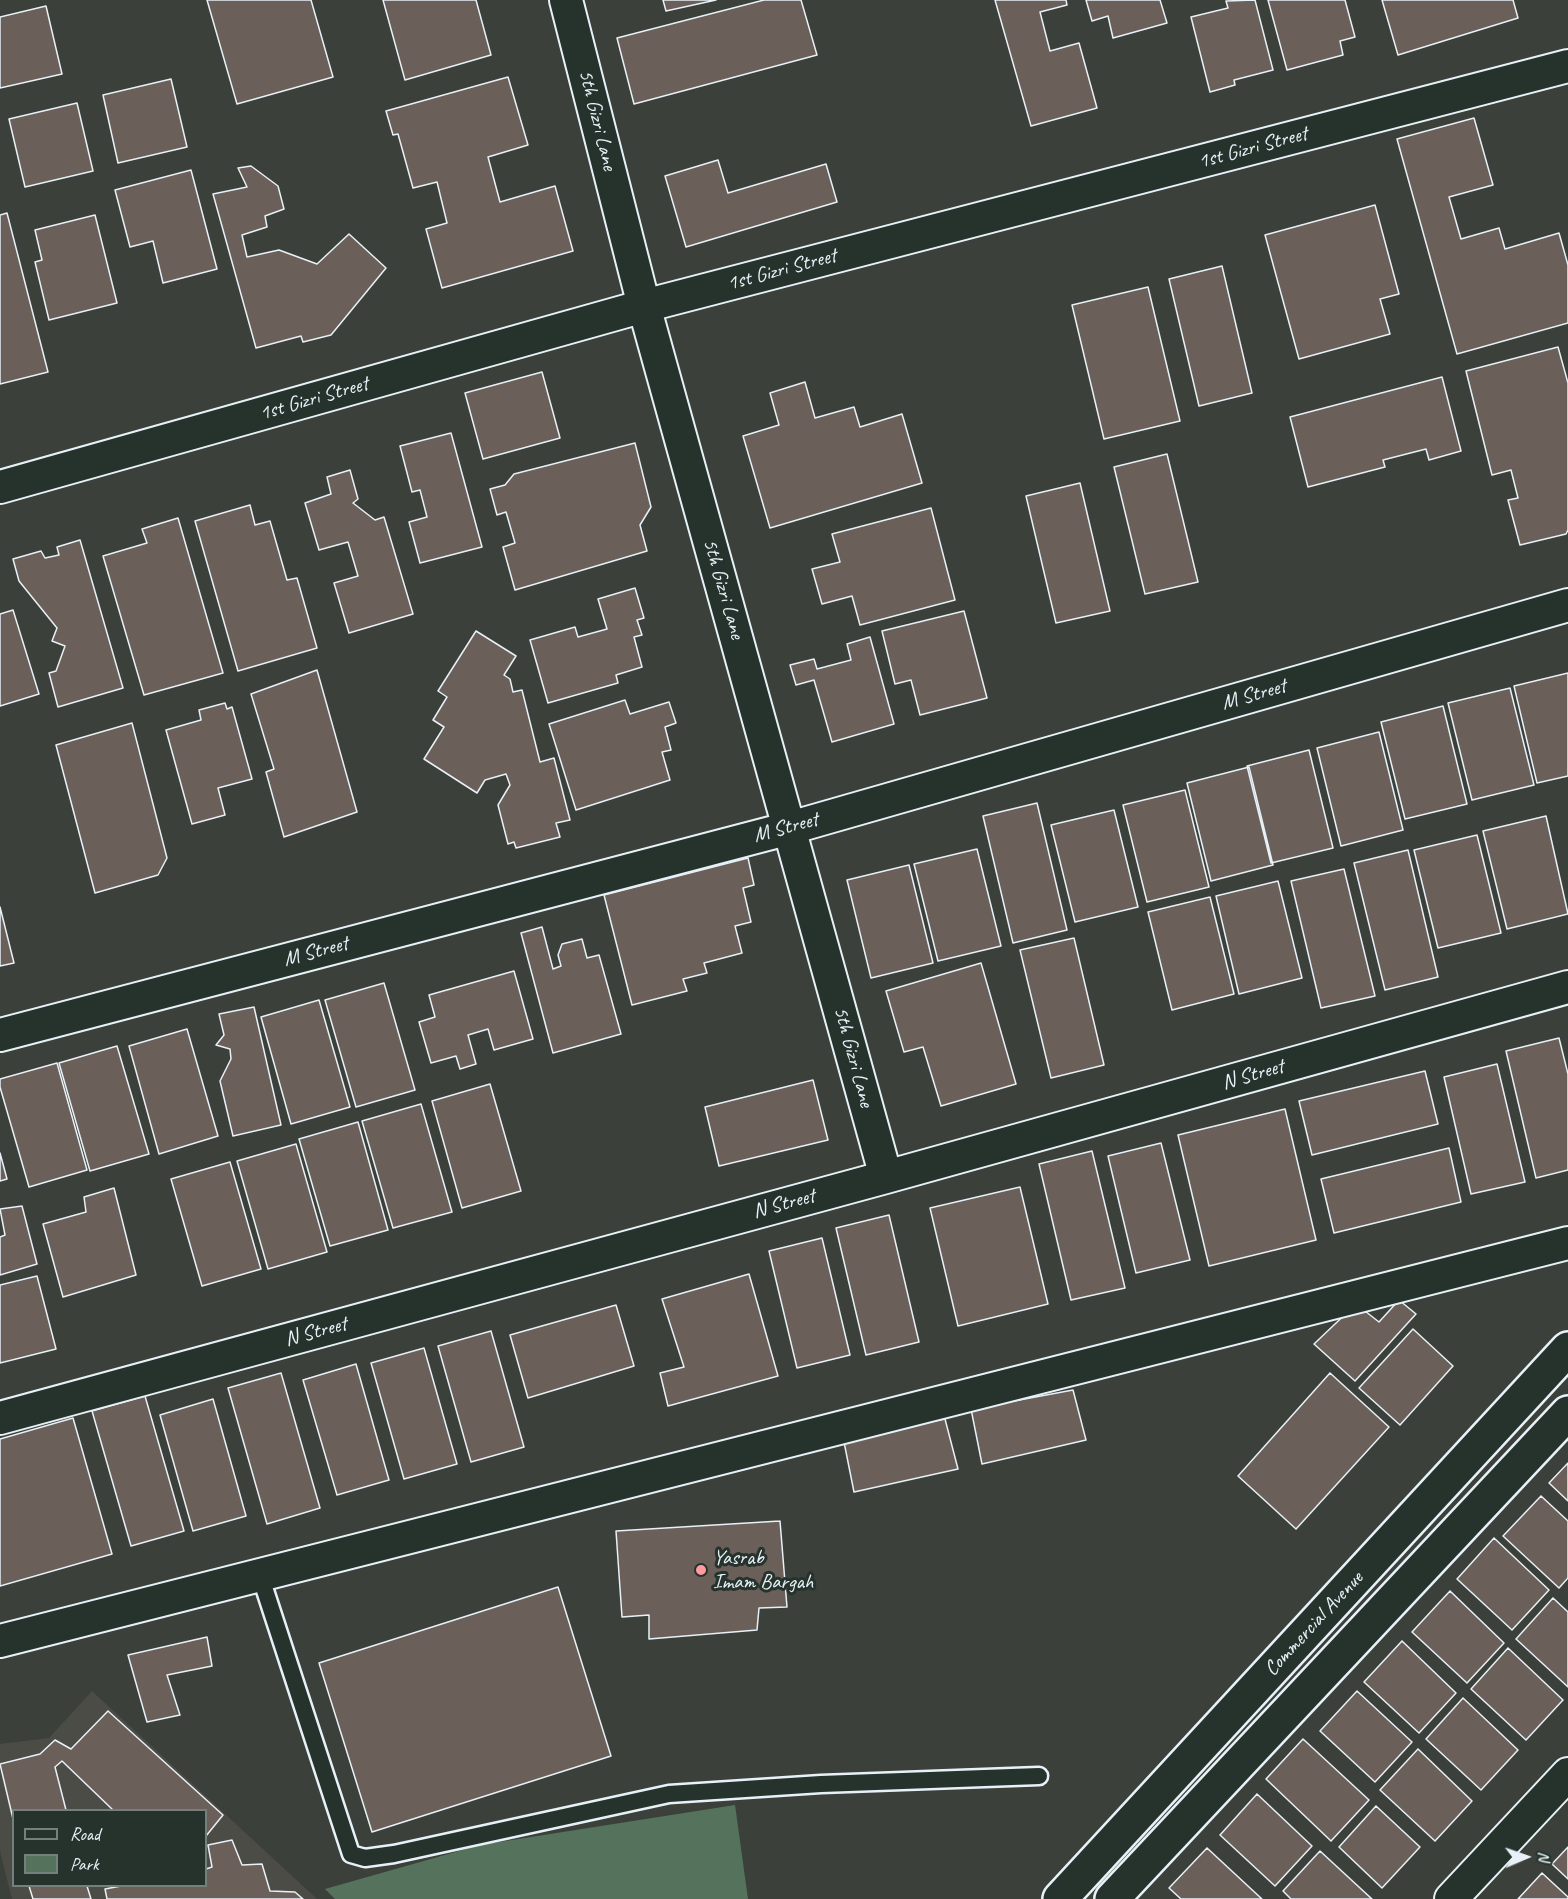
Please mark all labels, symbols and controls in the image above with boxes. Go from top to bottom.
street label: 5th Gizri Lane [572,67,622,173]
street label: 1st Gizri Street [1196,121,1310,175]
street label: 1st Gizri Street [725,243,839,297]
street label: 1st Gizri Street [257,371,371,427]
street label: 5th Gizri Lane [697,536,749,642]
street label: M Street [1219,674,1289,716]
street label: M Street [751,807,821,849]
street label: M Street [281,931,351,973]
street label: 5th Gizri Lane [828,1004,878,1110]
street label: N Street [1219,1054,1287,1096]
street label: N Street [750,1184,818,1224]
street label: N Street [282,1312,350,1352]
place label: Yasrab Imam Bargah [713,1545,813,1595]
marker: Yasrab Imam Bargah [694,1563,708,1577]
street label: Commercial Avenue [1259,1566,1369,1682]
legend [12,1809,207,1887]
text: Road [70,1823,100,1845]
north arrow [1496,1827,1556,1887]
text: N [1534,1851,1554,1862]
text: Park [70,1853,99,1875]

